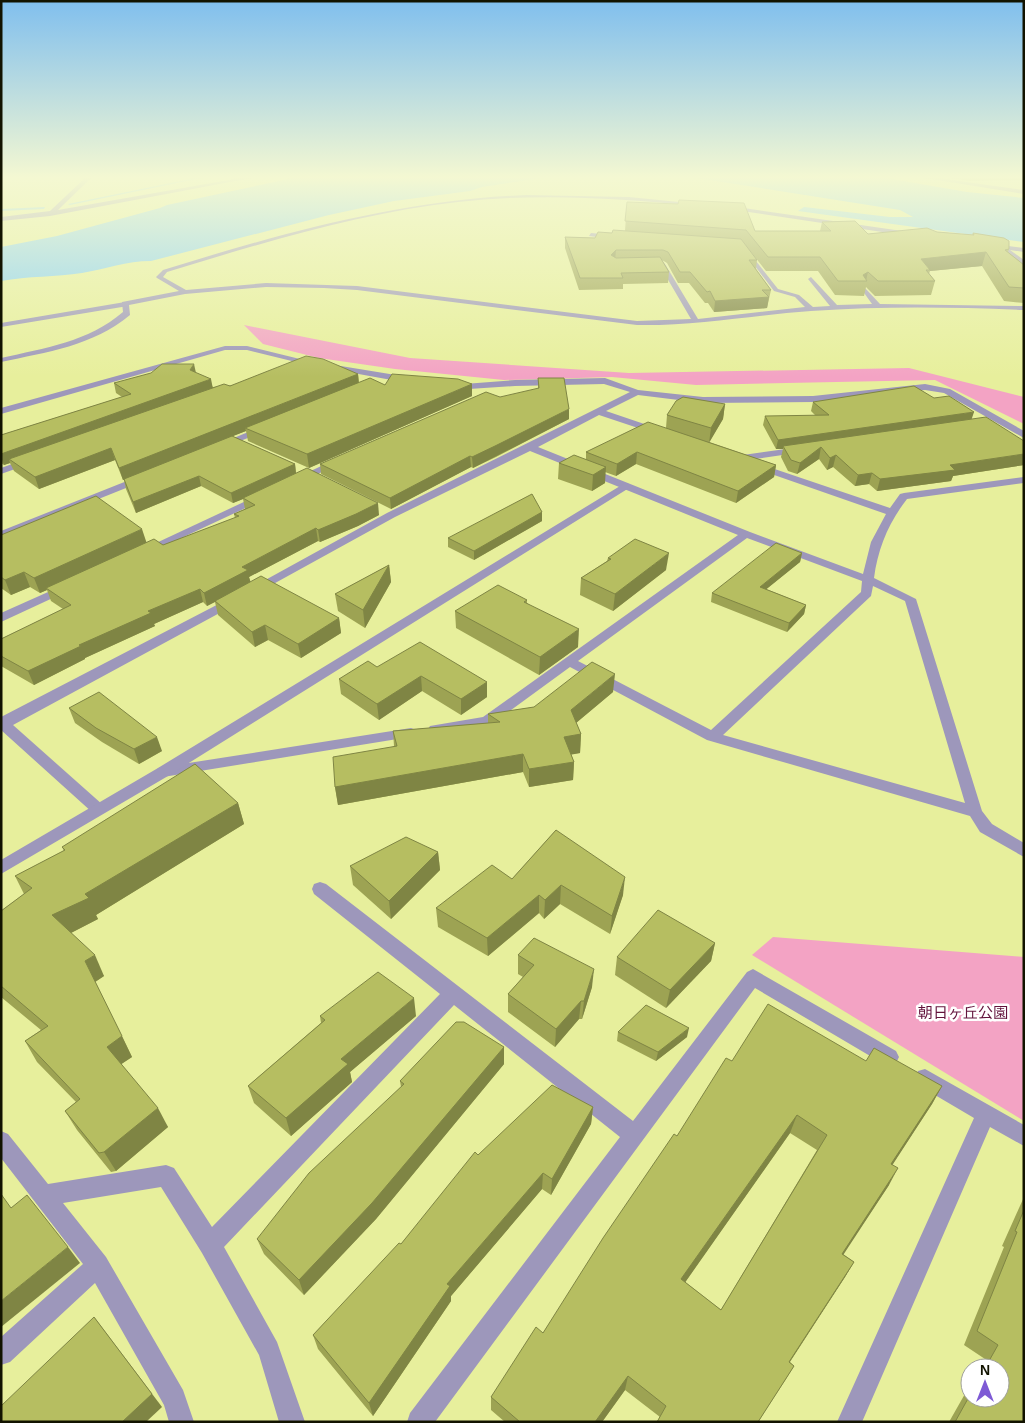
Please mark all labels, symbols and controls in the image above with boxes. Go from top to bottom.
park label: 朝日ヶ丘公園 [918,1004,1008,1021]
north arrow [960,1358,1010,1408]
text: N [980,1362,990,1378]

